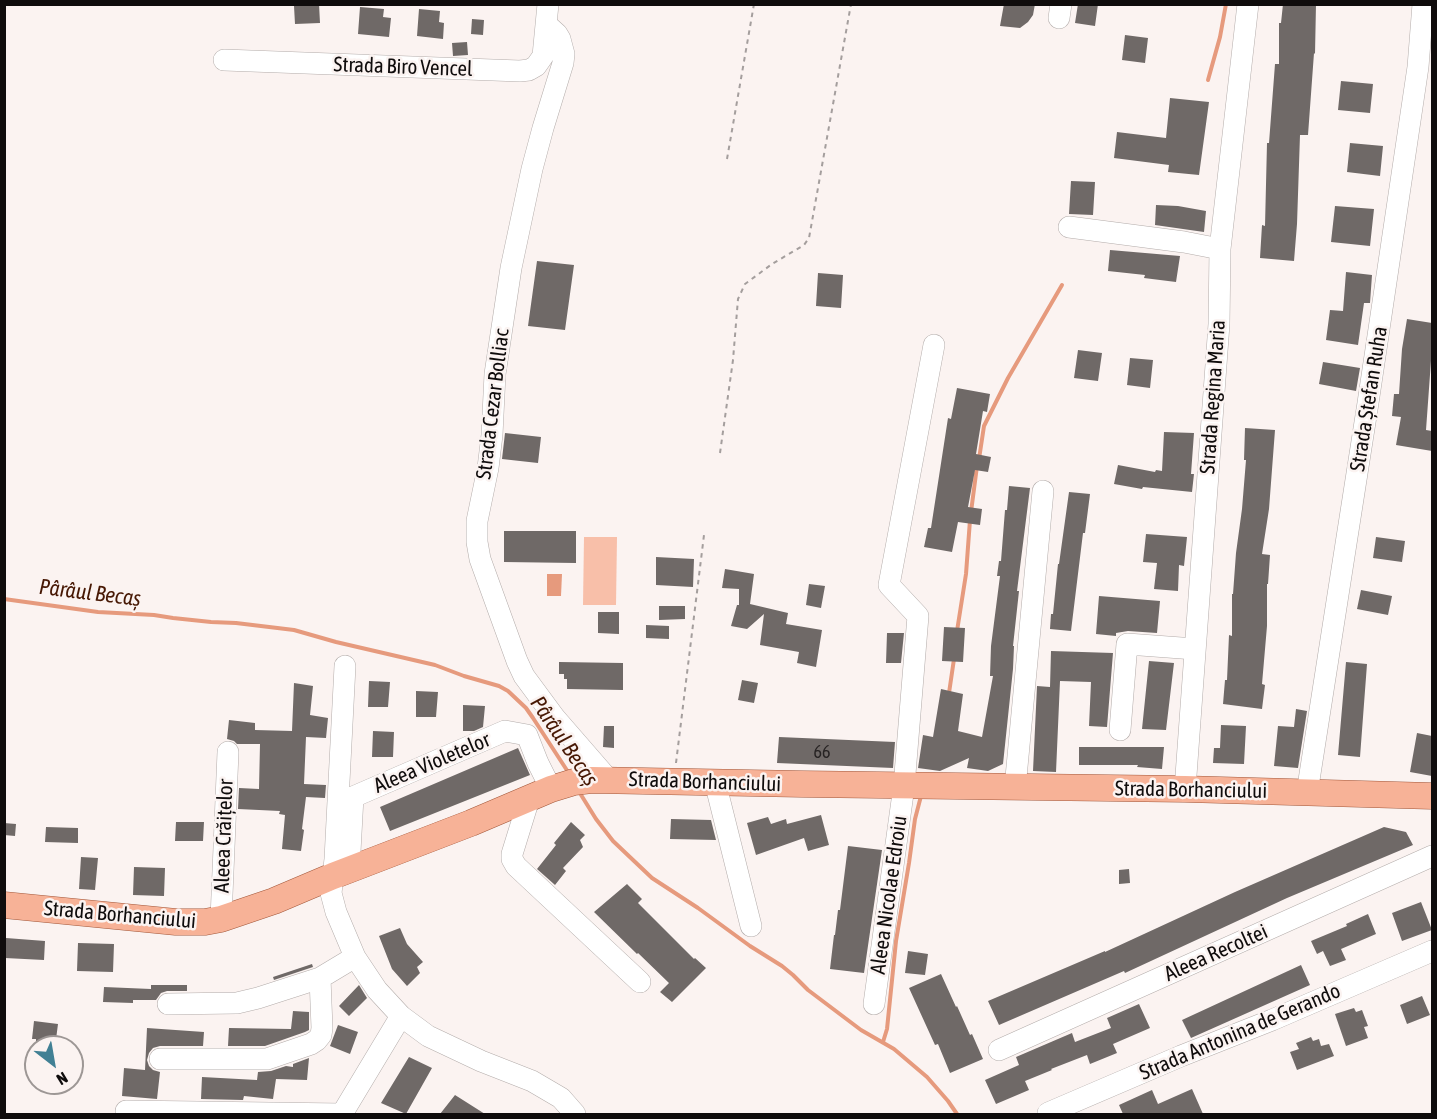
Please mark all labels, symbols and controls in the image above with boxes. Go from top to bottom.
street label: Strada Biro Vencel [333,52,473,82]
street label: Strada Regina Maria [1195,319,1231,475]
street label: Strada Ștefan Ruha [1345,325,1393,473]
street label: Strada Cezar Bolliac [471,327,515,481]
water label: Pârâul Becaș [38,574,142,612]
water label: Pârâul Becaș [524,691,604,791]
street label: Aleea Violetelor [370,727,494,799]
house number: 66 [814,741,830,763]
street label: Strada Borhanciului [628,767,782,797]
street label: Strada Borhanciului [1115,776,1267,804]
street label: Aleea Crăițelor [209,779,239,893]
street label: Aleea Nicolae Edroiu [865,814,913,976]
street label: Strada Borhanciului [43,896,197,934]
street label: Aleea Recoltei [1160,919,1272,987]
street label: Strada Antonina de Gerando [1136,978,1344,1086]
north arrow [24,1035,84,1095]
text: N [54,1069,71,1089]

